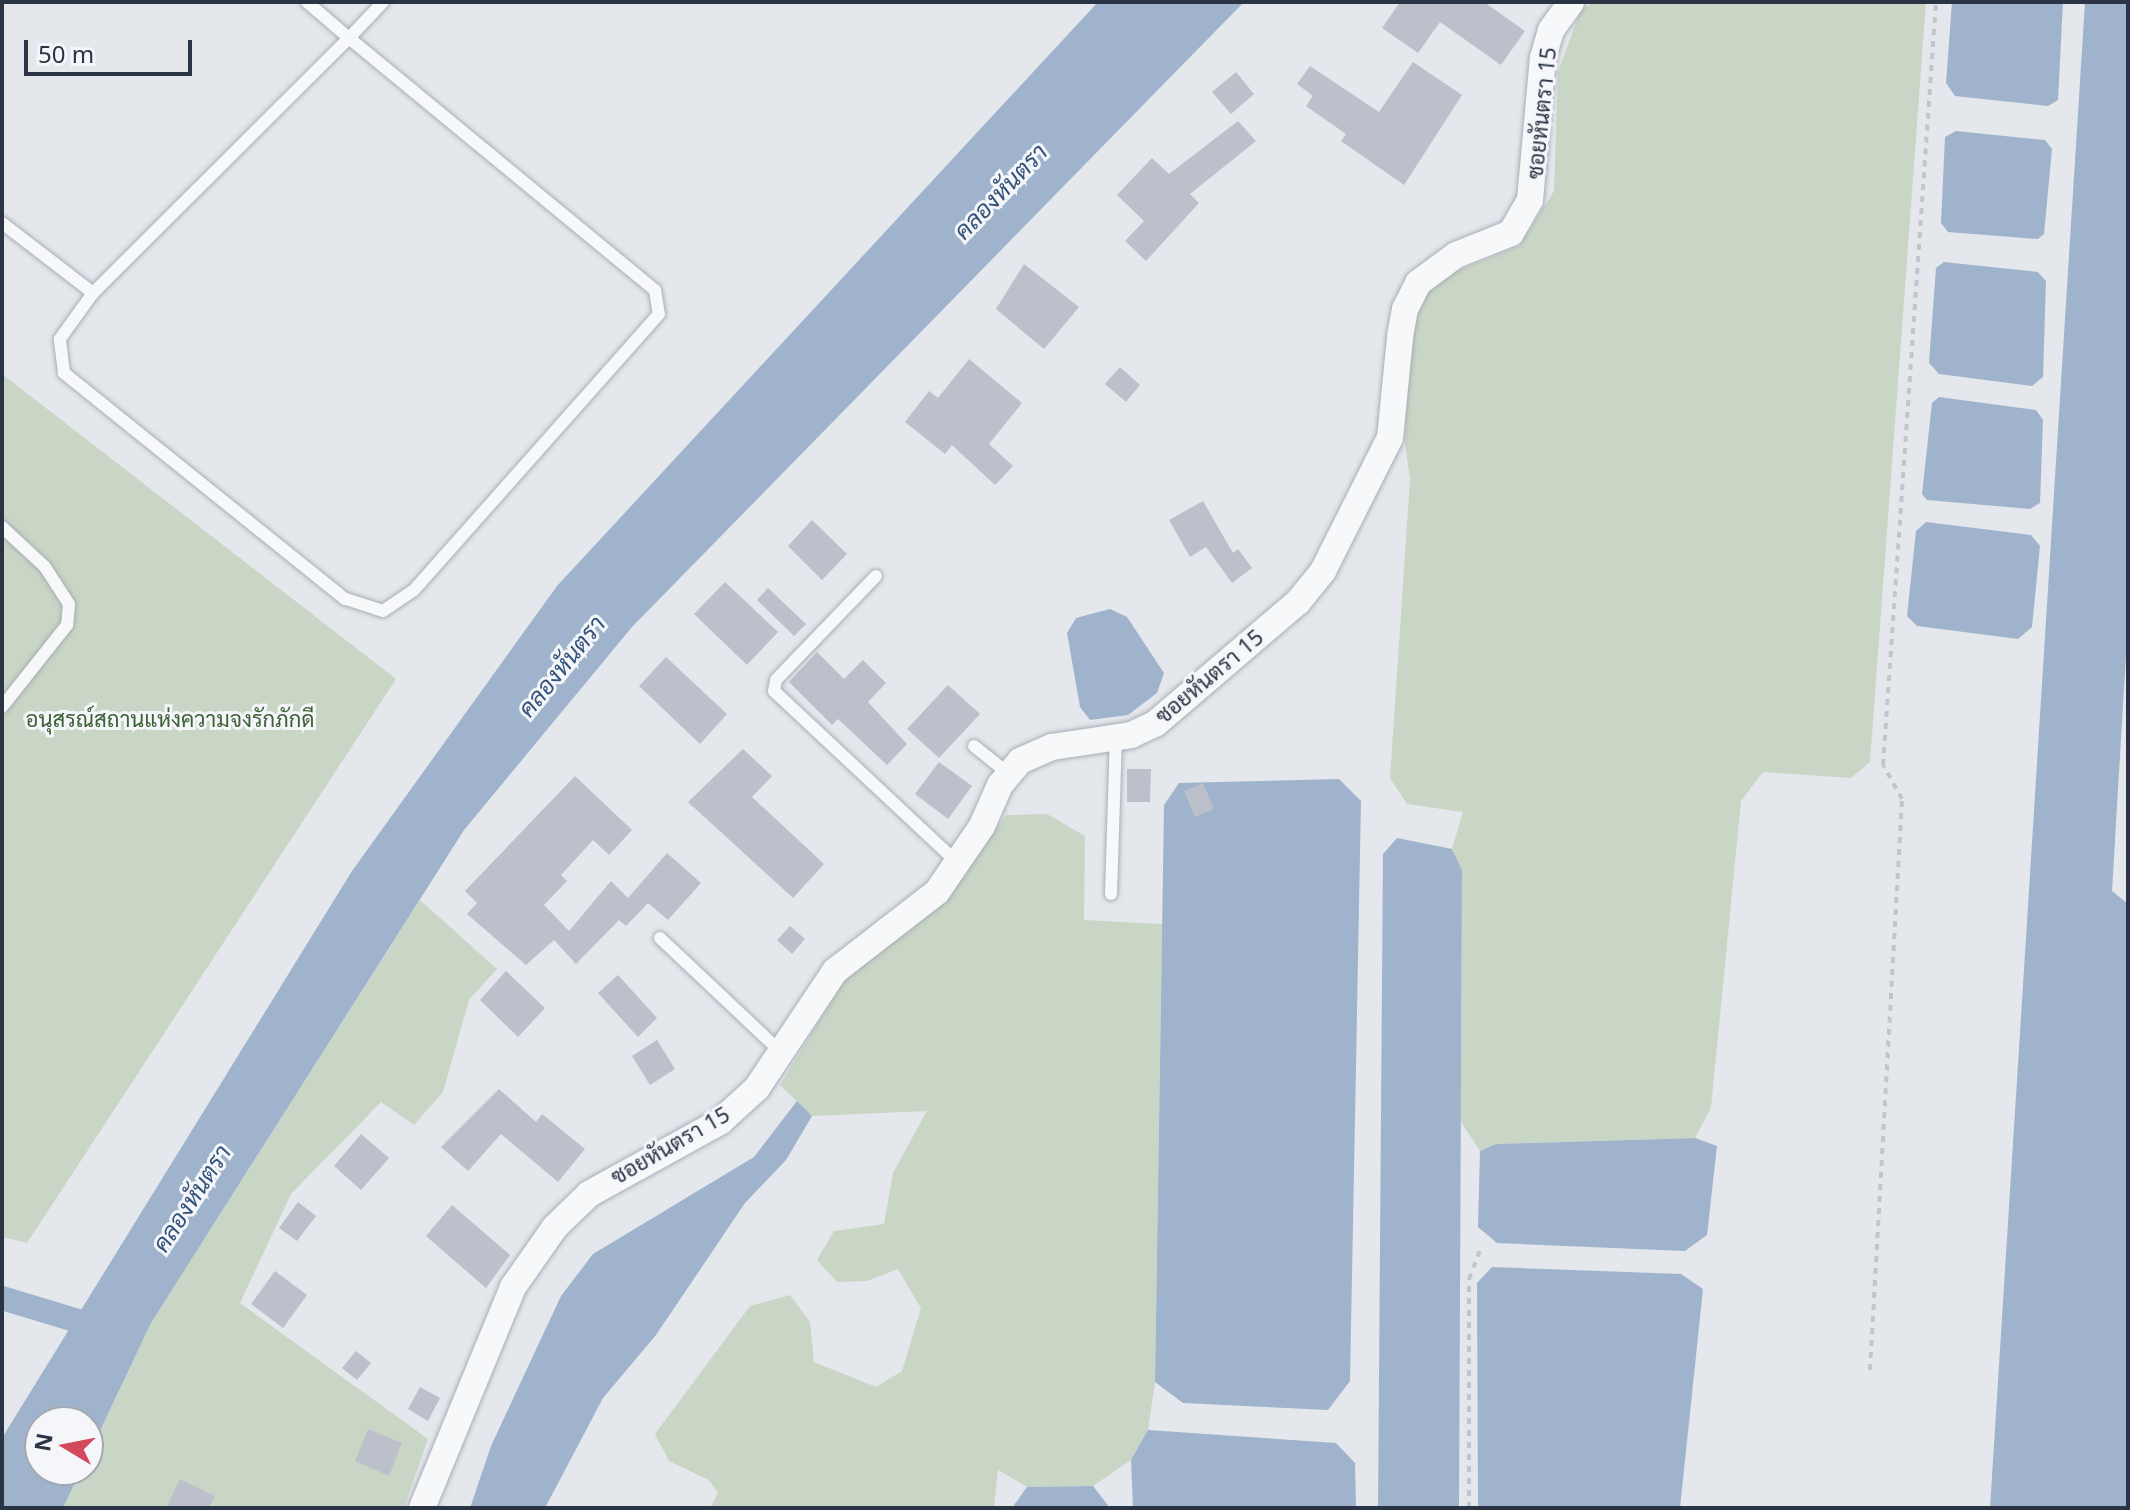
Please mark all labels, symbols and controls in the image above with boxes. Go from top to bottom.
scale bar [28,24,196,74]
text: 50 m [38,37,94,70]
street label: ซอยหันตรา 15 [1521,46,1561,180]
water label: คลองหันตรา [947,137,1053,245]
water label: คลองหันตรา [511,610,611,722]
street label: ซอยหันตรา 15 [1150,623,1268,729]
park label: อนุสรณ์สถานแห่งความจงรักภักดี [25,706,315,732]
street label: ซอยหันตรา 15 [606,1100,734,1190]
water label: คลองหันตรา [146,1139,236,1257]
north arrow [24,1406,104,1486]
text: N [26,1431,59,1454]

